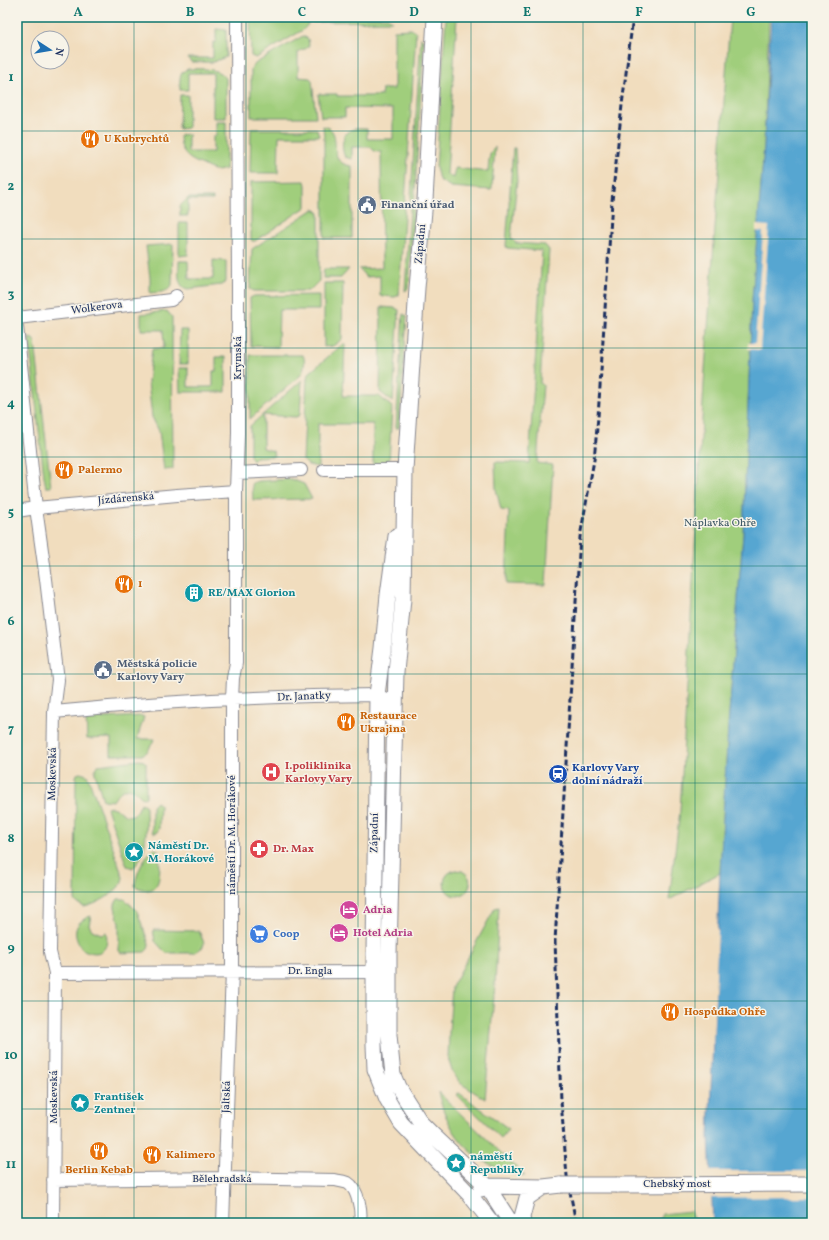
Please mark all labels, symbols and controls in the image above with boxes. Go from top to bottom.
text: A [73,4,83,22]
text: B [186,4,195,22]
text: C [298,4,306,22]
text: D [409,4,419,22]
text: E [523,4,531,22]
text: F [635,4,643,22]
text: G [746,4,756,22]
north arrow [30,30,70,70]
text: N [50,46,66,57]
text: 1 [8,69,14,87]
restaurant icon: U Kubrychtů [79,128,101,150]
place label: U Kubrychtů [104,132,169,147]
text: 2 [8,178,15,196]
public building icon: Finanční úřad [356,194,378,216]
place label: Finanční úřad [381,198,455,213]
street label: Západní [412,223,430,265]
text: 3 [8,286,15,304]
street label: Wolkerova [70,297,124,319]
street label: Krymská [231,336,246,380]
text: 4 [7,395,15,413]
restaurant icon: Palermo [53,459,75,481]
place label: Palermo [78,463,122,478]
street label: Jízdárenská [97,489,155,509]
text: 5 [8,504,14,522]
park label: Náplavka Ohře [684,516,756,531]
restaurant icon: 1 [113,573,135,595]
place label: 1 [138,577,142,592]
building icon: RE/MAX Glorion [183,582,205,604]
place label: RE/MAX Glorion [208,586,295,601]
text: 6 [7,613,15,631]
place label: Městská policie Karlovy Vary [117,657,198,685]
public building icon: Městská policie Karlovy Vary [92,659,114,681]
street label: Dr. Janatky [277,689,331,705]
place label: Restaurace Ukrajina [360,709,417,737]
restaurant icon: Restaurace Ukrajina [335,711,357,733]
text: 7 [8,721,14,739]
street label: Moskevská [45,747,61,801]
place label: I.poliklinika Karlovy Vary [285,759,353,787]
hospital icon: I.poliklinika Karlovy Vary [260,761,282,783]
place label: Karlovy Vary dolní nádraží [572,761,643,789]
station icon: Karlovy Vary dolní nádraží [547,763,569,785]
street label: náměstí Dr. M. Horákové [225,775,240,895]
street label: Západní [367,812,383,853]
text: 8 [7,830,15,848]
pharmacy icon: Dr. Max [248,838,270,860]
place label: Náměstí Dr. M. Horákové [148,839,215,867]
place icon: Náměstí Dr. M. Horákové [123,841,145,863]
place label: Dr. Max [273,842,314,857]
hotel icon: Adria [338,899,360,921]
place label: Adria [363,903,392,918]
hotel icon: Hotel Adria [328,922,350,944]
supermarket icon: Coop [248,923,270,945]
place label: Hotel Adria [353,926,413,941]
place label: Coop [273,927,300,942]
text: 9 [7,939,15,957]
street label: Dr. Engla [288,964,333,979]
restaurant icon: Hospůdka Ohře [659,1001,681,1023]
place label: Hospůdka Ohře [684,1005,766,1020]
text: 10 [4,1047,18,1065]
street label: Moskevská [47,1070,62,1124]
street label: Jaltská [219,1080,235,1113]
place label: František Zentner [94,1090,144,1118]
place icon: František Zentner [69,1092,91,1114]
restaurant icon: Berlin Kebab [88,1140,110,1162]
restaurant icon: Kalimero [141,1144,163,1166]
place label: Kalimero [166,1148,215,1163]
place label: náměstí Republiky [470,1150,524,1178]
place icon: náměstí Republiky [445,1152,467,1174]
text: 11 [6,1156,16,1174]
place label: Berlin Kebab [65,1163,133,1178]
street label: Bělehradská [192,1172,252,1187]
street label: Chebský most [643,1177,711,1192]

